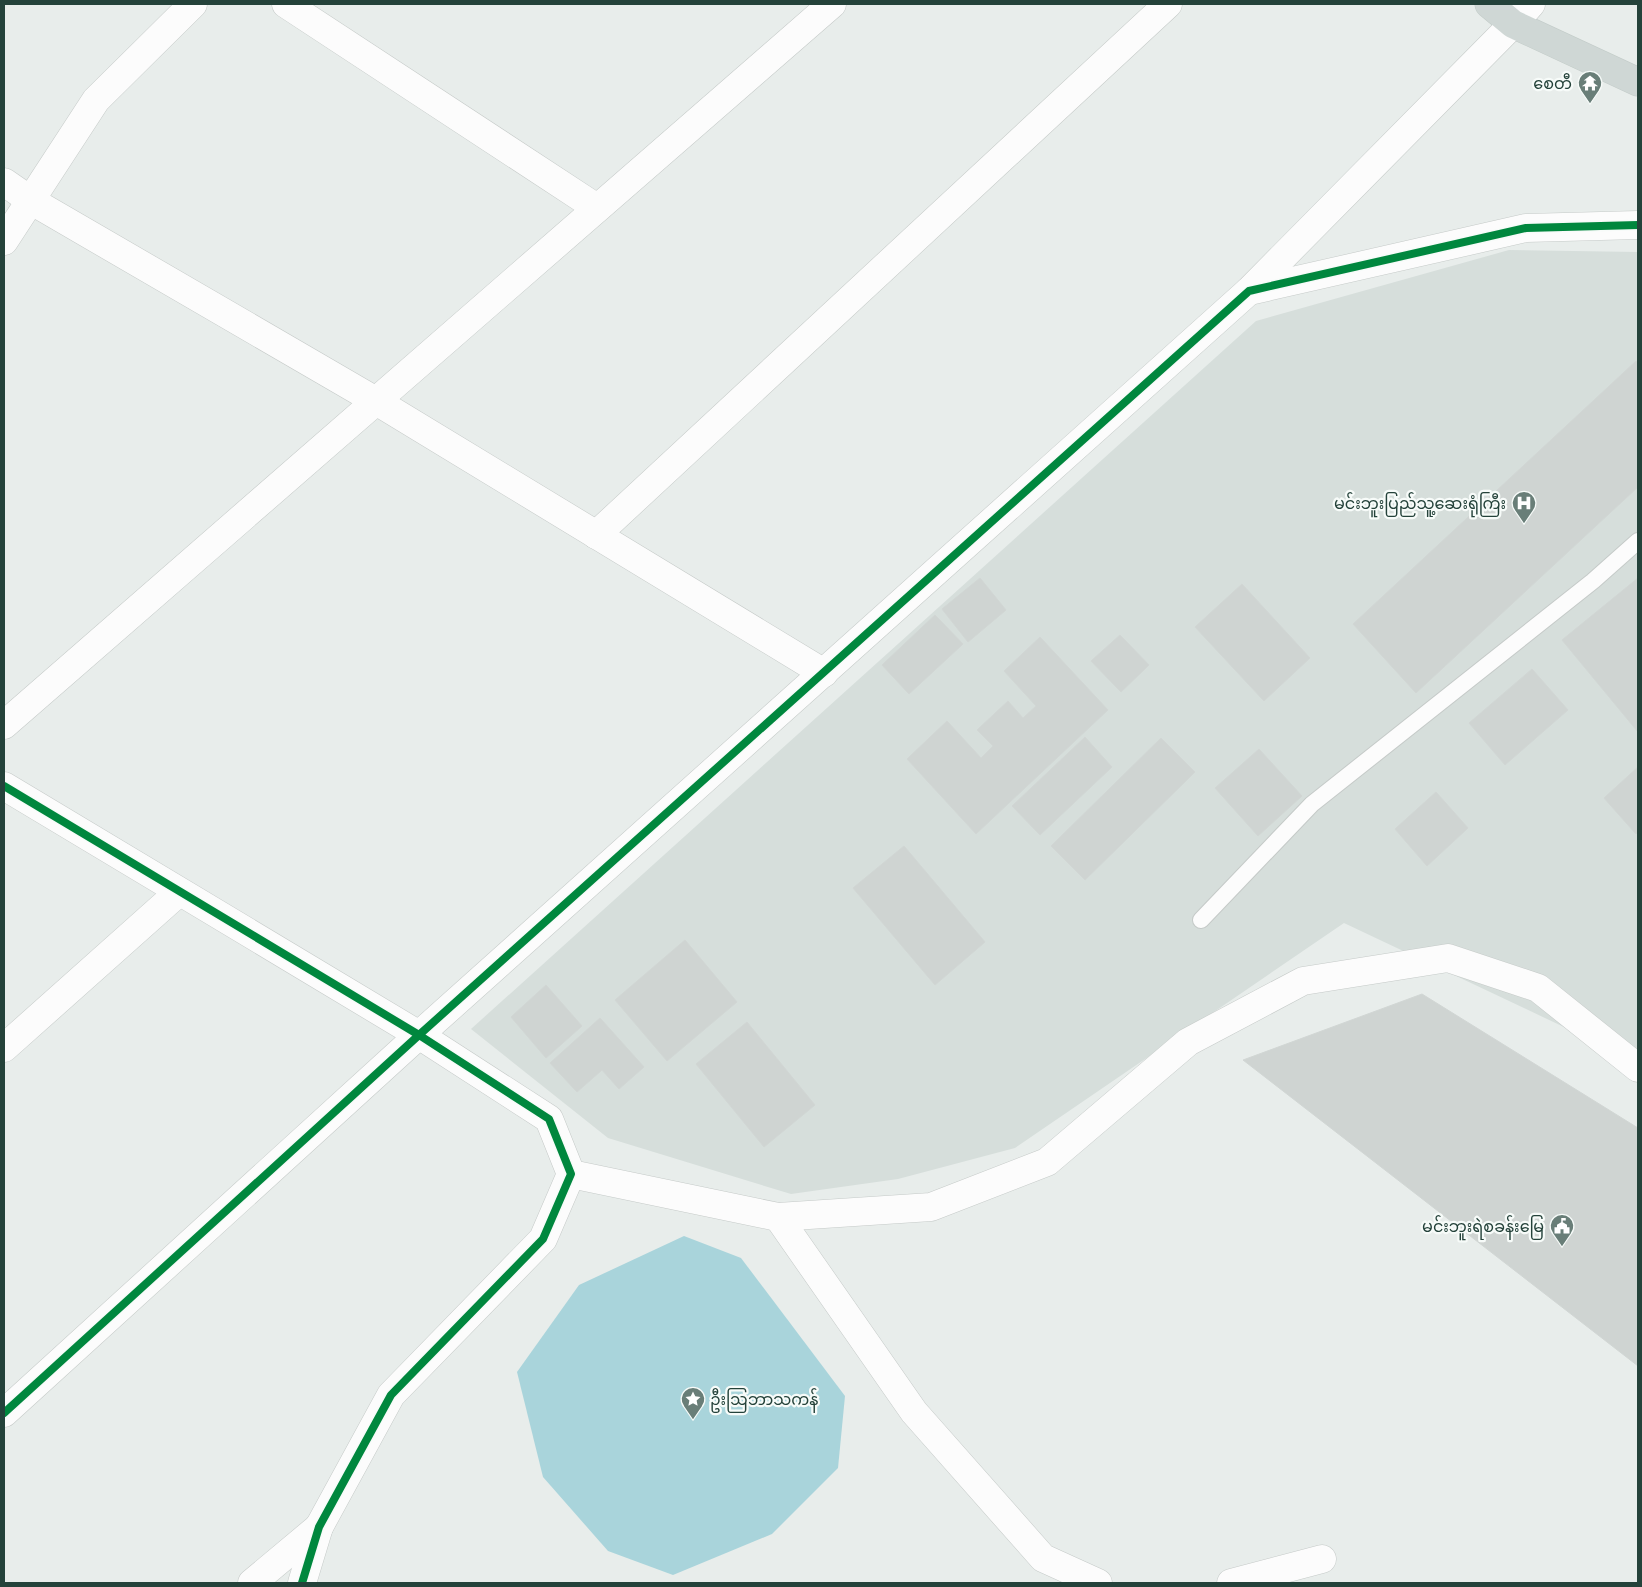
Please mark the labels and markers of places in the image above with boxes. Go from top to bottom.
temple icon: စေတီ [1577,70,1603,104]
place label: စေတီ [1533,72,1572,94]
hospital icon: မင်းဘူးပြည်သူ့ဆေးရုံကြီး [1511,490,1537,524]
place label: မင်းဘူးပြည်သူ့ဆေးရုံကြီး [1334,492,1506,518]
public building icon: မင်းဘူးရဲစခန်းမြေ [1549,1213,1575,1247]
place label: မင်းဘူးရဲစခန်းမြေ [1422,1215,1544,1241]
place icon: ဦးဩဘာသကန် [680,1386,706,1420]
place label: ဦးဩဘာသကန် [710,1388,818,1413]

